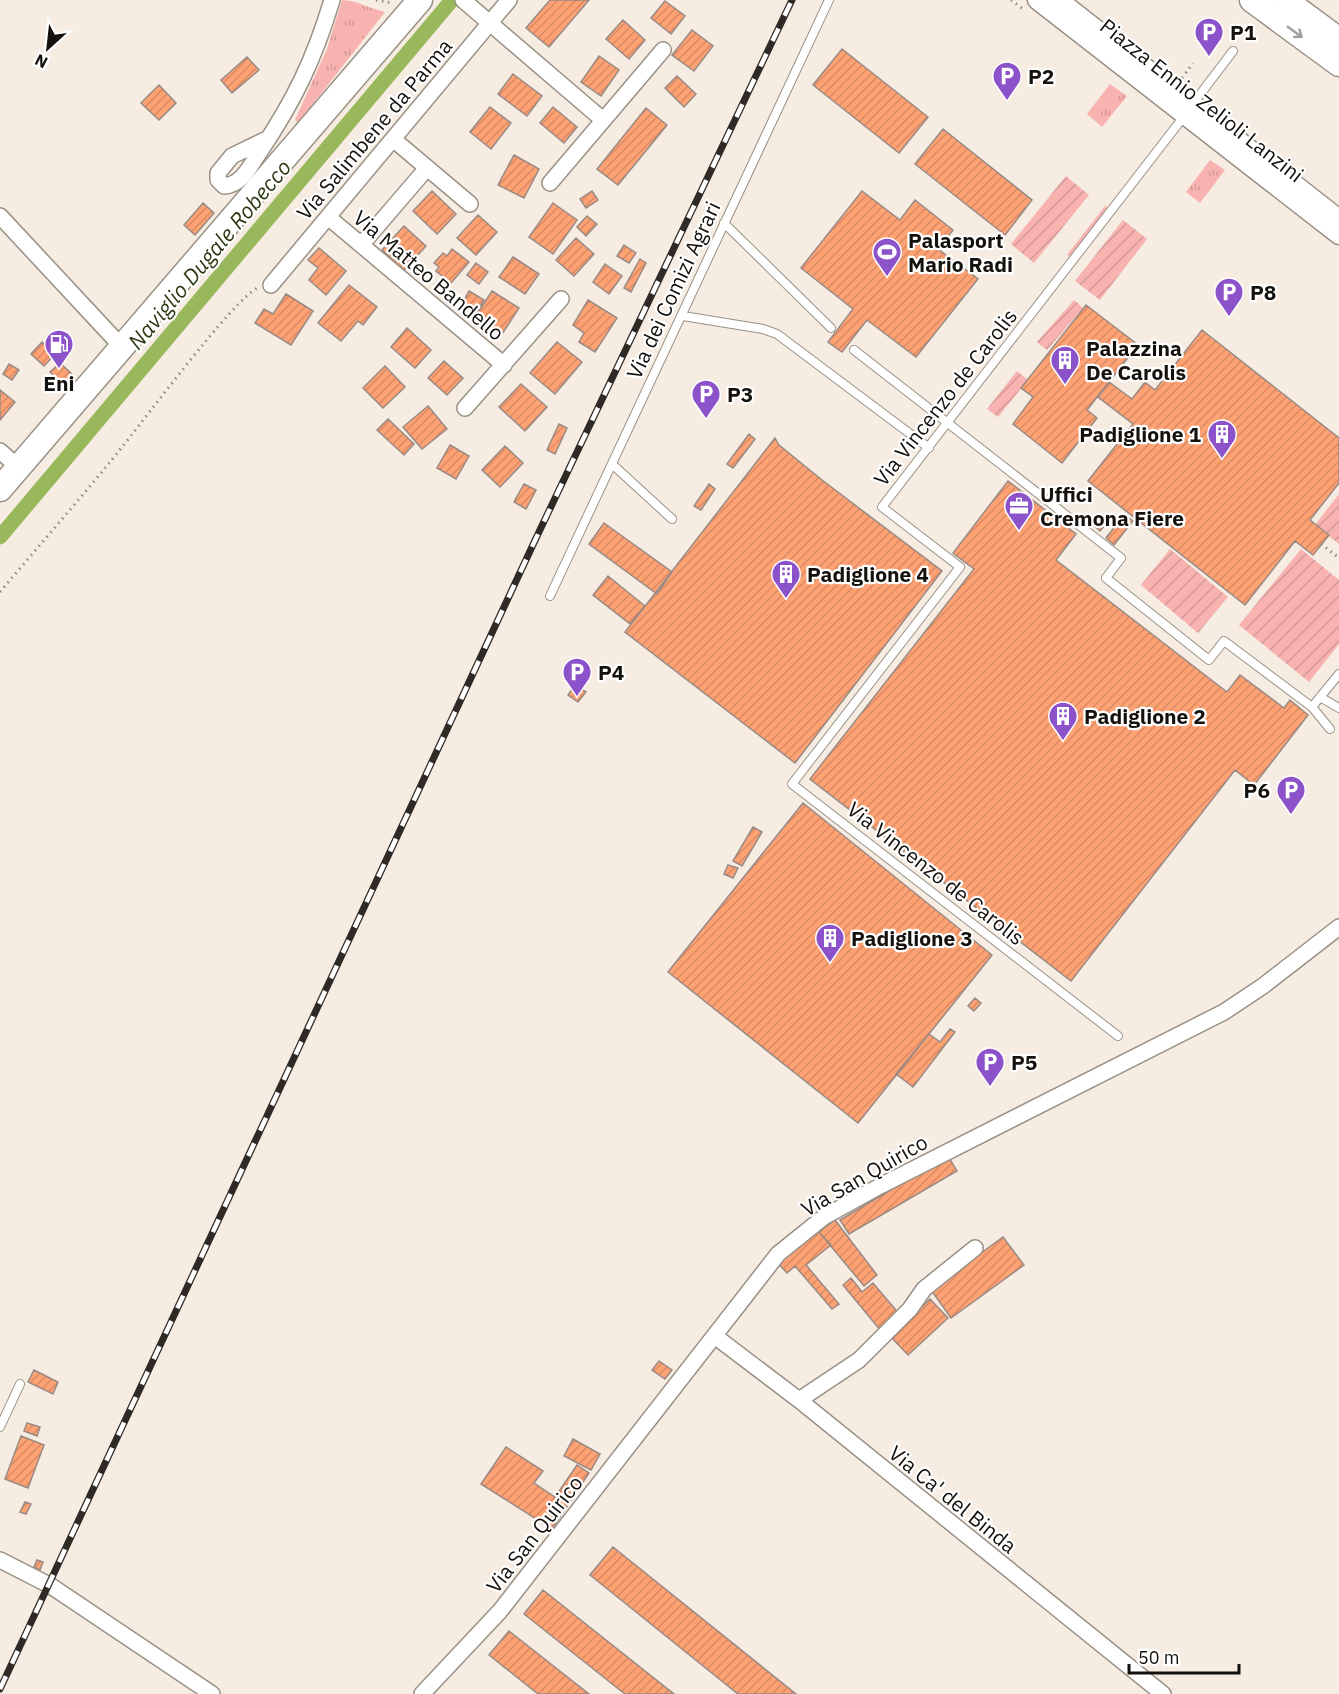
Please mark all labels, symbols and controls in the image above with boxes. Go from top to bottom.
street label: Piazza Ennio Zelioli Lanzini [1094,12,1310,188]
parking icon: P1 [1193,16,1225,58]
north arrow [18,18,78,78]
place label: P1 [1230,18,1257,46]
one-way arrow [1287,26,1303,39]
street label: Via Salimbene da Parma [290,33,458,225]
text: N [31,50,51,73]
parking icon: P2 [991,60,1023,102]
place label: P2 [1028,62,1054,90]
water label: Naviglio Dugale Robecco [121,153,297,355]
street label: Via dei Comizi Agrari [620,197,726,383]
street label: Via Matteo Bandello [348,204,510,346]
place label: Palasport Mario Radi [908,226,1013,278]
sports icon: Palasport Mario Radi [871,236,903,278]
parking icon: P8 [1213,276,1245,318]
place label: P8 [1250,278,1276,306]
street label: Via Vincenzo de Carolis [867,303,1023,491]
fuel station icon: Eni [43,328,75,370]
place label: Palazzina De Carolis [1086,334,1186,386]
building icon: Palazzina De Carolis [1049,344,1081,386]
place label: Eni [43,369,75,397]
parking icon: P3 [690,378,722,420]
place label: P3 [727,380,753,408]
building icon: Padiglione 1 [1206,418,1238,460]
place label: Padiglione 1 [1079,420,1201,448]
place label: Uffici Cremona Fiere [1040,480,1184,532]
office icon: Uffici Cremona Fiere [1003,490,1035,532]
building icon: Padiglione 4 [770,558,802,600]
place label: Padiglione 4 [807,560,929,588]
parking icon: P4 [561,656,593,698]
place label: P4 [598,658,624,686]
building icon: Padiglione 2 [1047,700,1079,742]
place label: Padiglione 2 [1084,702,1206,730]
parking icon: P6 [1275,774,1307,816]
place label: P6 [1244,776,1270,804]
street label: Via Vincenzo de Carolis [842,795,1030,951]
building icon: Padiglione 3 [814,922,846,964]
place label: Padiglione 3 [851,924,973,952]
parking icon: P5 [974,1046,1006,1088]
place label: P5 [1011,1048,1037,1076]
street label: Via San Quirico [796,1127,932,1223]
street label: Via Ca' del Binda [883,1439,1023,1559]
street label: Via San Quirico [479,1470,589,1598]
scale bar [1129,1637,1238,1675]
text: 50 m [1138,1646,1180,1669]

